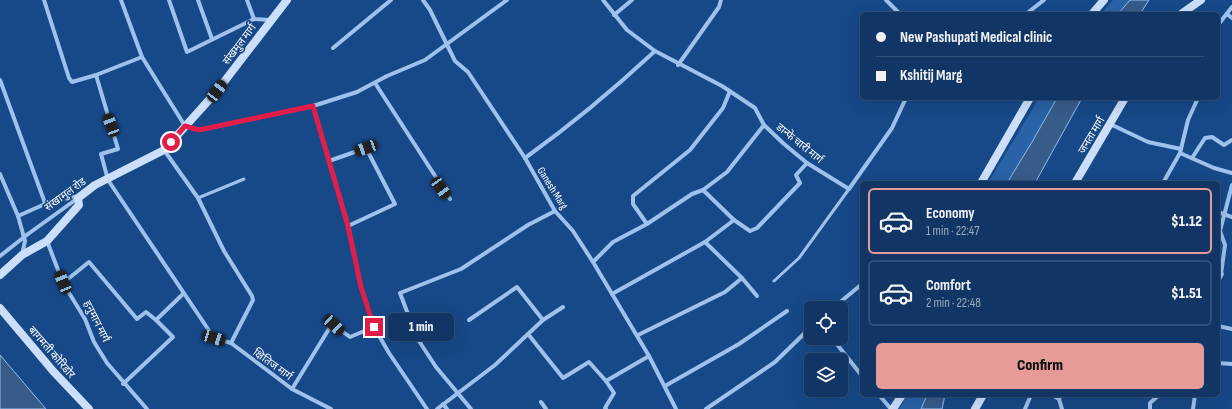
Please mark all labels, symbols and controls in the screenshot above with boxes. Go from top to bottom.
street label: संखमुल मार्ग [220,20,260,67]
text: New Pashupati Medical clinic [900,28,1052,47]
text: Kshitij Marg [900,66,962,85]
car [205,78,229,104]
car [101,112,121,138]
street label: जनता मार्ग [1075,114,1108,156]
street label: डान्फे चारी मार्ग [773,120,826,167]
route start [162,133,180,151]
car [353,138,379,158]
street label: Ganesh Marg [535,165,571,212]
street label: संखामुल रोड [42,175,89,214]
car [429,175,453,201]
icon: car [878,203,914,239]
text: Economy [926,204,975,223]
text: $1.12 [1171,212,1202,231]
text: 1 min · 22:47 [926,223,979,239]
car [53,269,73,295]
icon: car [878,275,914,311]
text: Comfort [926,276,971,295]
text: $1.51 [1171,284,1202,303]
text: 2 min · 22:48 [926,295,981,311]
street label: हनुमान मार्ग [81,298,113,345]
map controls [804,301,848,397]
button: locate [804,301,848,345]
car [321,312,347,338]
callout: 1 min [388,313,454,341]
route end [365,318,383,336]
text: 1 min [409,319,433,335]
street label: बागमती कोरिडोर [26,324,78,381]
car [201,329,227,347]
button: Confirm [876,343,1204,389]
street label: क्षितिज मार्ग [251,346,296,384]
button: layers [804,353,848,397]

